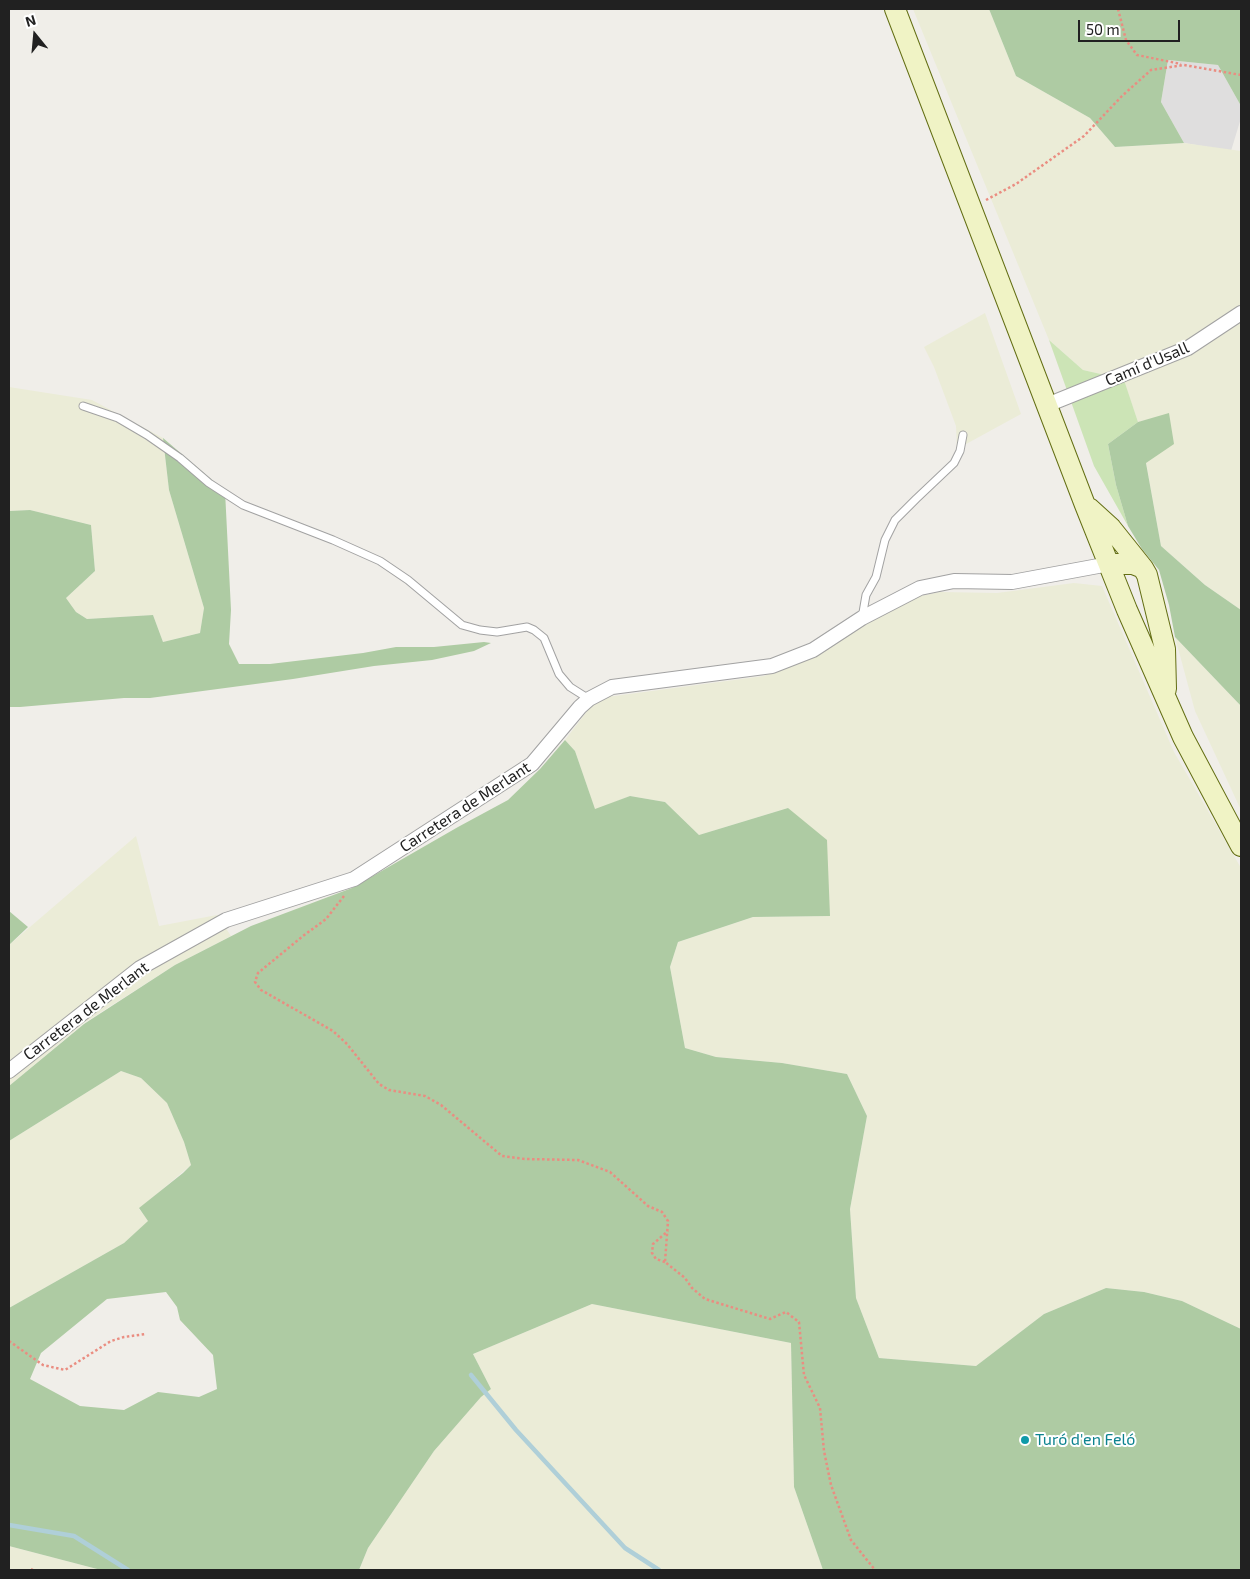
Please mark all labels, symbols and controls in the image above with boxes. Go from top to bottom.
north arrow [10,10,60,60]
scale bar [1080,10,1182,42]
text: N [23,11,38,30]
text: 50 m [1086,20,1120,38]
street label: Camí d'Usall [1102,338,1192,390]
street label: Carretera de Merlant [396,758,534,856]
street label: Carretera de Merlant [20,958,152,1064]
place label: Turó d'en Feló [1035,1430,1135,1450]
marker: Turó d'en Feló [1019,1434,1031,1446]

